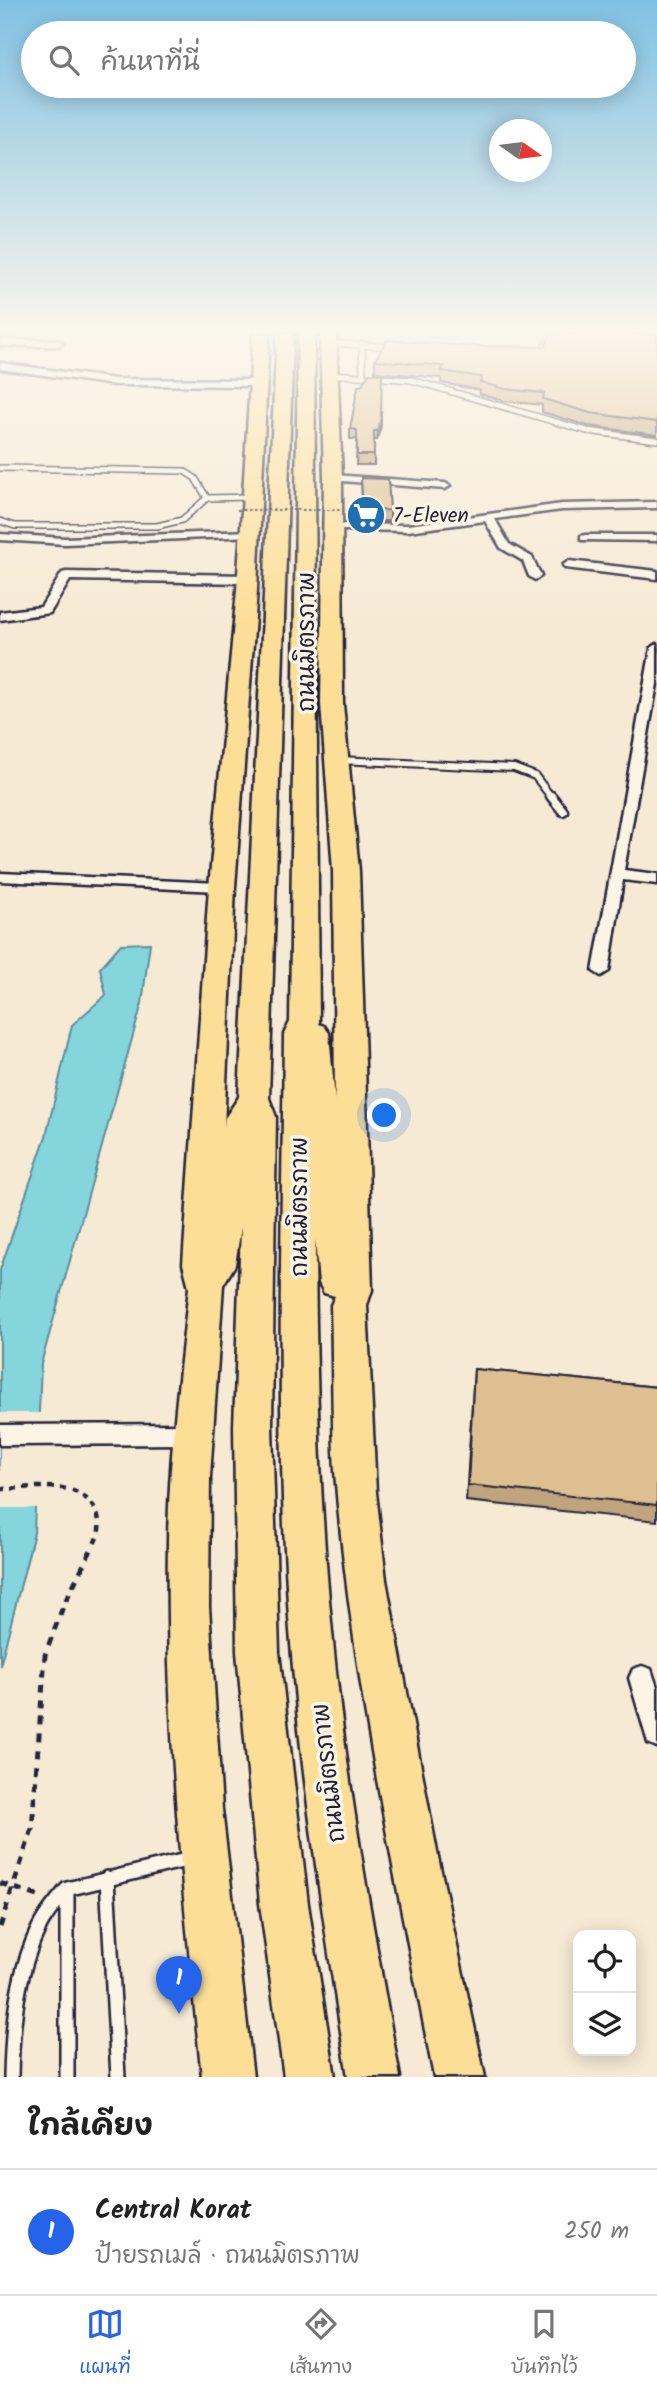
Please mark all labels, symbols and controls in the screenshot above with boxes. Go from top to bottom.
search box [21,21,636,98]
icon: search [45,41,83,79]
text: ค้นหาที่นี่ [101,42,200,84]
north arrow [489,119,552,182]
supermarket icon: 7-Eleven [345,494,387,536]
place label: 7-Eleven [393,500,469,533]
street label: ถนนมิตรภาพ [288,572,327,712]
your location [367,1098,401,1132]
street label: ถนนมิตรภาพ [281,1137,320,1277]
street label: ถนนมิตรภาพ [302,1701,357,1845]
map controls [573,1930,636,2056]
button: locate [573,1930,636,1993]
pin: 1 [156,1956,202,2014]
button: layers [573,1993,636,2056]
text: ใกล้เคียง [28,2103,153,2151]
text: Central Korat [95,2190,251,2232]
text: 1 [48,2214,54,2250]
text: 250 m [564,2214,629,2250]
text: ป้ายรถเมล์ · ถนนมิตรภาพ [95,2239,360,2275]
tab: แผนที่ [79,2305,131,2383]
tab: เส้นทาง [289,2305,352,2383]
tab: บันทึกไว้ [511,2305,578,2383]

